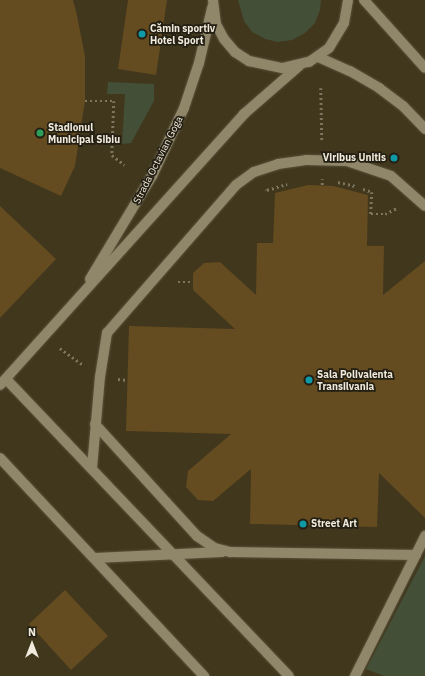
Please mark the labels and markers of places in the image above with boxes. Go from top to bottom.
place label: Cămin sportiv Hotel Sport [150,22,215,46]
marker: Cămin sportiv Hotel Sport [137,29,147,39]
place label: Stadionul Municipal Sibiu [48,121,120,144]
marker: Stadionul Municipal Sibiu [35,128,45,138]
place label: Viribus Unitis [323,152,386,164]
marker: Viribus Unitis [389,153,399,163]
place label: Sala Polivalenta Transilvania [317,368,393,392]
marker: Sala Polivalenta Transilvania [304,375,314,385]
place label: Street Art [311,518,357,530]
marker: Street Art [298,519,308,529]

